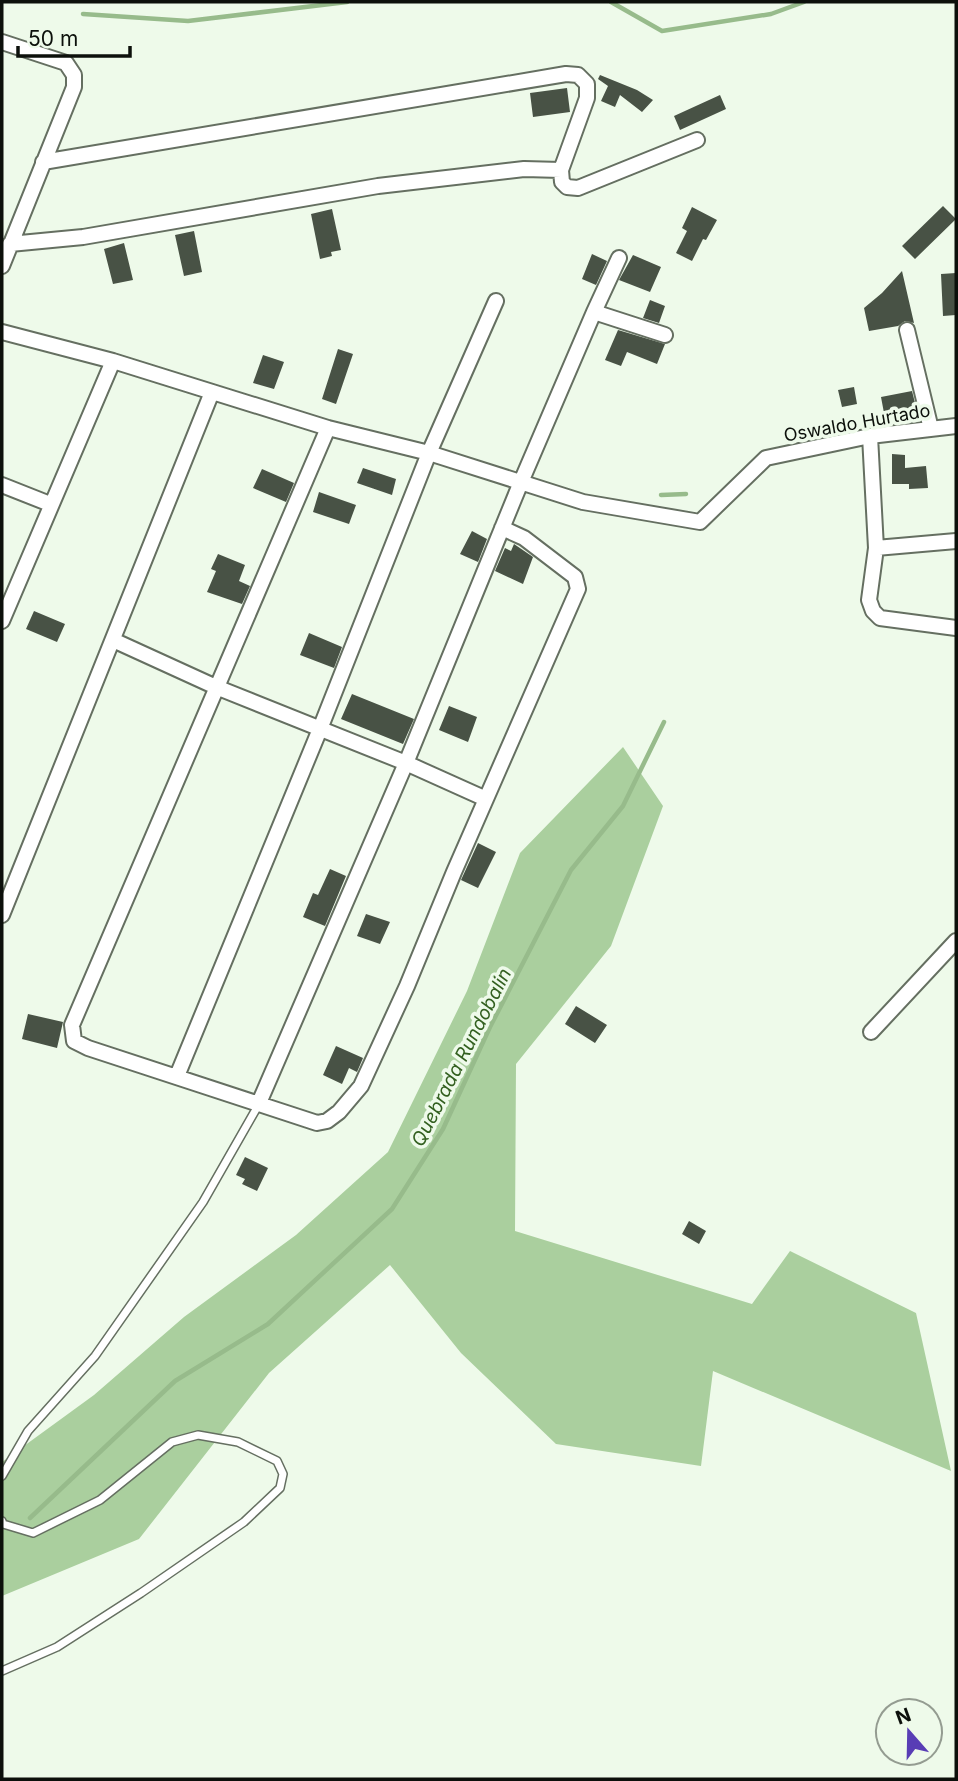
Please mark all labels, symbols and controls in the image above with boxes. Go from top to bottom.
scale bar [18,14,130,58]
text: 50 m [28,26,78,51]
street label: Oswaldo Hurtado [782,399,932,446]
water label: Quebrada Rundobalin [406,964,516,1150]
north arrow [874,1697,944,1767]
text: N [893,1703,914,1730]

